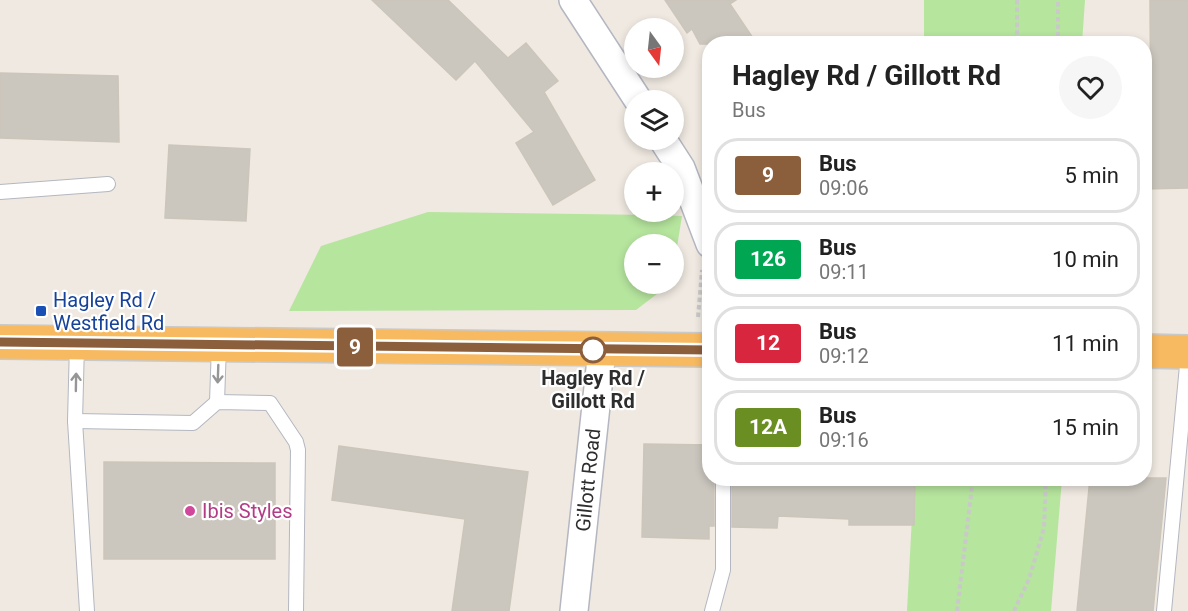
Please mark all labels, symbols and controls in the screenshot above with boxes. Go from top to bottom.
north arrow [624,18,684,78]
map controls [624,18,684,294]
button: heart [1059,56,1122,119]
text: Hagley Rd / Gillott Rd [732,59,1001,92]
button: layers [624,90,684,150]
text: Bus [732,98,766,122]
text: Bus [819,151,857,176]
button: + [624,162,684,222]
text: 9 [762,163,774,187]
text: 5 min [1064,163,1119,188]
text: 09:06 [819,176,869,200]
button: − [624,234,684,294]
text: Bus [819,235,857,260]
text: 126 [750,247,786,271]
text: 10 min [1052,247,1119,272]
text: 09:11 [819,260,869,284]
place label: Hagley Rd / Westfield Rd [53,288,164,335]
marker: Hagley Rd / Westfield Rd [34,304,48,318]
text: Bus [819,319,857,344]
line badge: 9 [336,328,374,366]
text: 12 [756,331,780,355]
text: 11 min [1052,331,1119,356]
text: 9 [349,335,361,359]
marker: Hagley Rd / Gillott Rd [580,337,606,363]
text: 09:12 [819,344,869,368]
one-way arrow [212,363,224,383]
place label: Hagley Rd / Gillott Rd [541,366,645,413]
one-way arrow [70,373,81,393]
text: Bus [819,403,857,428]
text: 12A [749,415,787,439]
text: 15 min [1052,415,1119,440]
street label: Gillott Road [571,427,605,533]
text: 09:16 [819,428,869,452]
place label: Ibis Styles [202,499,293,523]
marker: Ibis Styles [183,504,197,518]

